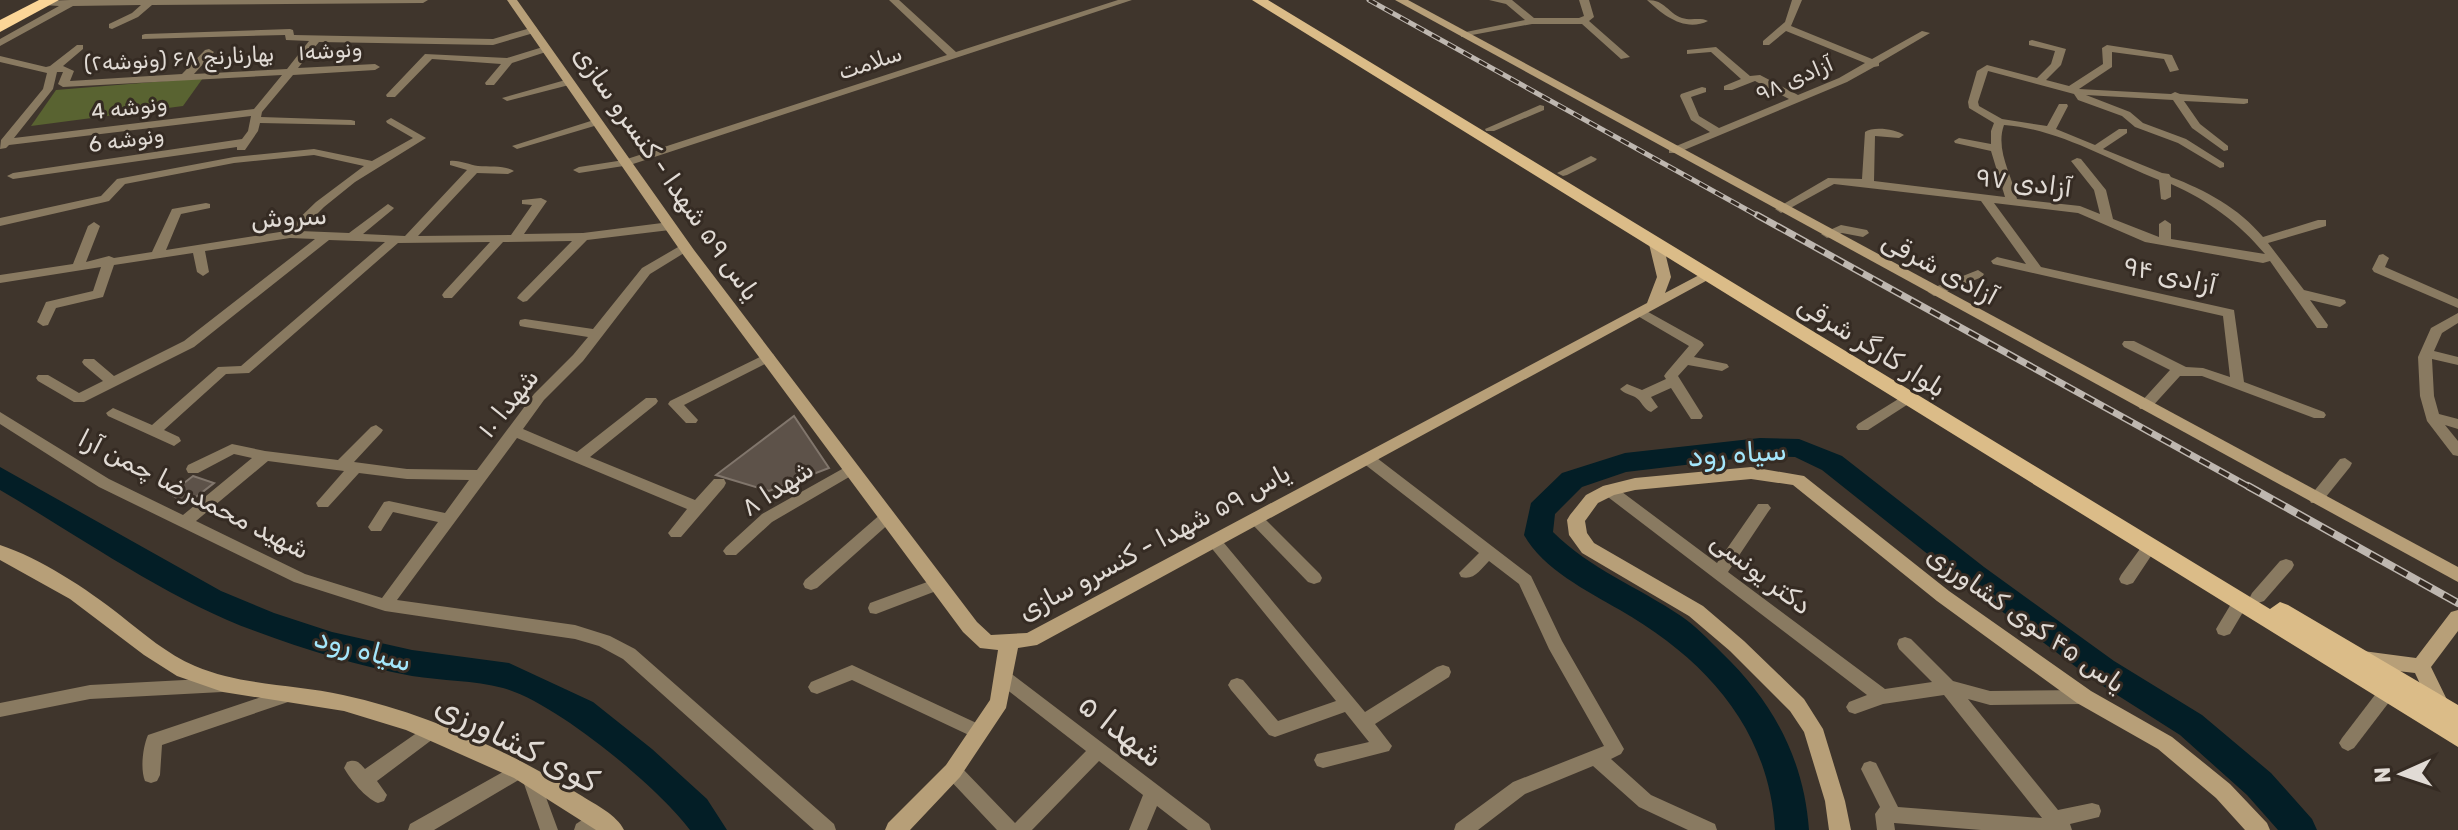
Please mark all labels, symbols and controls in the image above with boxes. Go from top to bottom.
street label: ونوشه۱ [297,35,363,66]
street label: سلامت [835,39,906,85]
street label: بهارنارنج ۶۸ (ونوشه۲) [83,40,275,79]
street label: یاس ۵۹ شهدا - کنسرو سازی [567,40,766,307]
street label: آزادی ۹۸ [1751,50,1838,107]
street label: ونوشه 4 [89,89,169,126]
street label: ونوشه 6 [86,121,166,158]
street label: آزادی ۹۷ [1974,161,2074,204]
street label: سروش [250,200,328,235]
street label: آزادی شرقی [1876,225,2004,312]
street label: آزادی ۹۴ [2120,250,2220,301]
street label: بلوار کارگر شرقی [1792,289,1951,404]
street label: شهدا ۱۰ [471,362,546,444]
street label: شهید محمدرضا چمن آرا [73,423,314,566]
water label: سیاه رود [1686,434,1788,473]
street label: شهدا ۸ [735,454,819,523]
street label: یاس ۵۹ شهدا - کنسرو سازی [1013,457,1296,627]
street label: دکتر یونسی [1704,525,1817,621]
street label: یاس ۴۵ کوی کشاورزی [1921,539,2131,699]
water label: سیاه رود [310,621,415,678]
street label: شهدا ۵ [1070,685,1172,775]
street label: کوی کشاورزی [429,686,605,801]
north arrow [2362,734,2442,814]
text: N [2369,766,2396,784]

